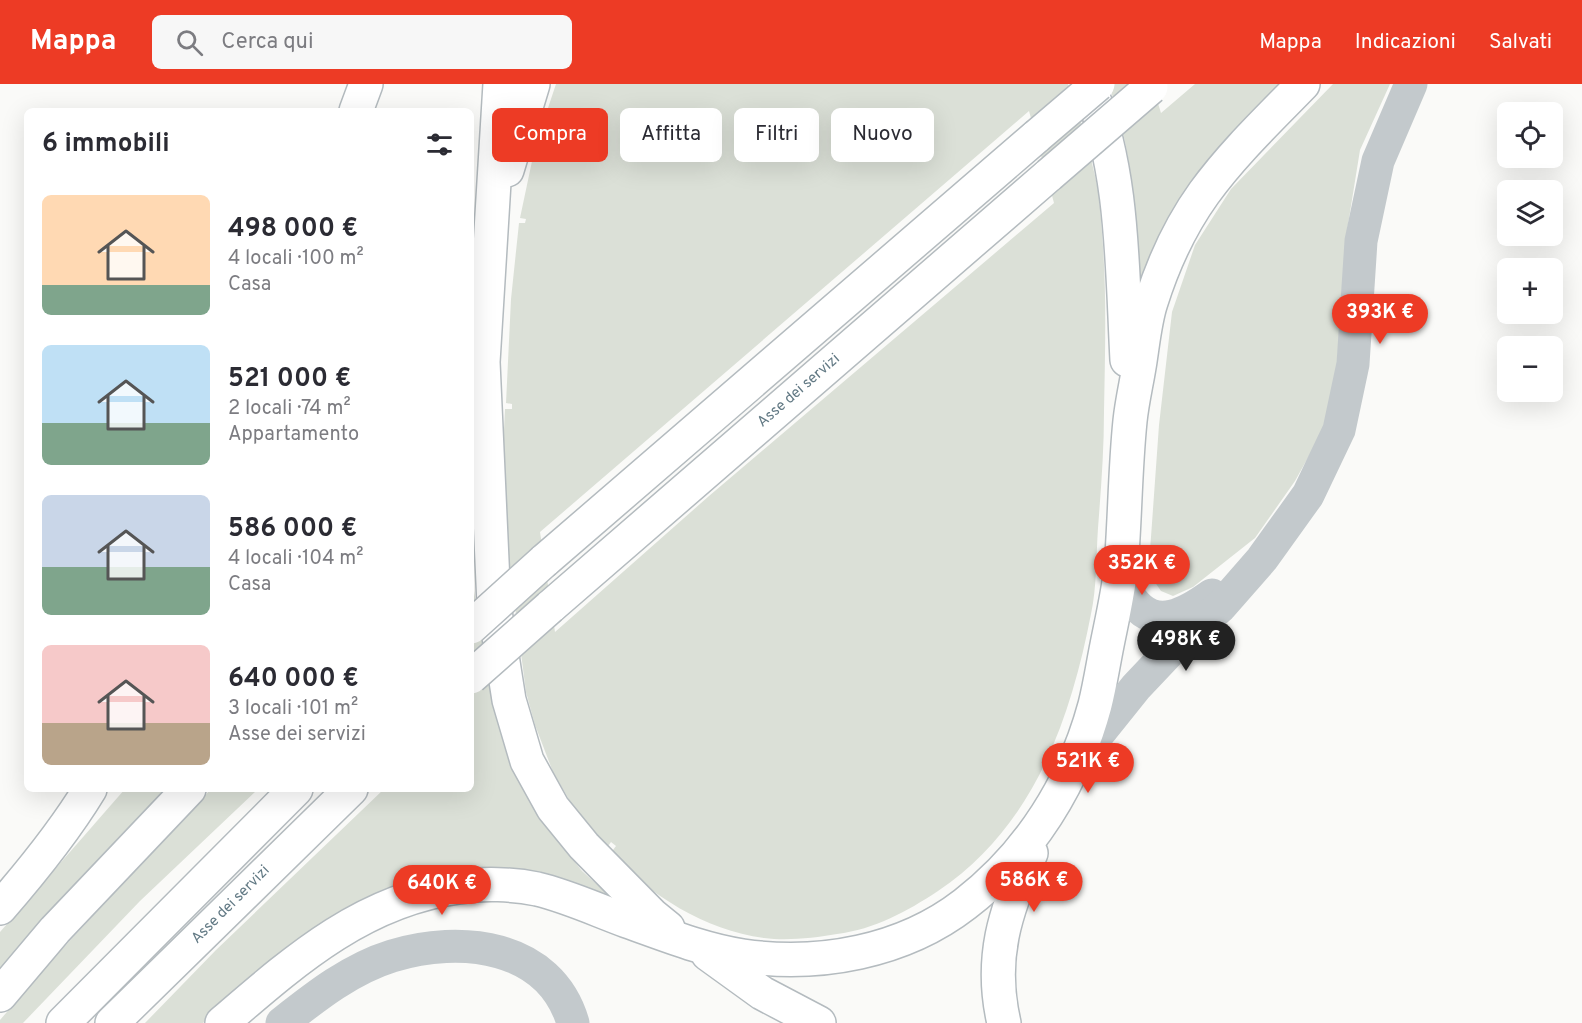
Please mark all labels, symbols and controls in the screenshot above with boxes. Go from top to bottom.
search box [152,15,572,69]
text: Mappa [30,24,116,60]
icon: search [173,26,206,59]
text: Cerca qui [221,29,314,56]
text: Mappa [1259,29,1322,56]
text: Indicazioni [1355,29,1456,56]
text: Salvati [1489,29,1552,56]
map controls [1497,102,1563,402]
button: locate [1497,102,1563,168]
chip: Compra [492,108,608,162]
chip: Affitta [620,108,722,162]
chip: Filtri [734,108,819,162]
chip: Nuovo [831,108,934,162]
text: 6 immobili [42,128,170,161]
icon: filters [423,128,456,161]
button: layers [1497,180,1563,246]
text: 498 000 € [228,213,358,246]
icon: home [90,219,162,291]
text: 4 locali · 100 m² [228,246,364,272]
button: + [1497,258,1563,324]
text: Casa [228,272,271,298]
pin: 393K € [1331,294,1429,345]
text: 393K € [1346,300,1414,326]
button: − [1497,336,1563,402]
street label: Asse dei servizi [754,350,844,432]
text: 521 000 € [228,363,351,396]
icon: home [90,369,162,441]
text: 2 locali · 74 m² [228,396,351,422]
text: Appartamento [228,422,359,448]
text: 586 000 € [228,513,357,546]
icon: home [90,519,162,591]
pin: 352K € [1093,545,1191,596]
text: 4 locali · 104 m² [228,546,363,572]
text: 352K € [1108,551,1176,577]
text: Casa [228,572,271,598]
pin: 498K € [1137,621,1235,672]
text: 498K € [1151,627,1221,653]
text: 640 000 € [228,663,359,696]
icon: home [90,669,162,741]
text: 3 locali · 101 m² [228,696,358,722]
text: Asse dei servizi [228,722,366,748]
pin: 521K € [1039,743,1137,794]
text: 521K € [1056,749,1120,775]
street label: Asse dei servizi [188,862,274,948]
pin: 586K € [985,862,1083,913]
pin: 640K € [393,865,491,916]
text: 586K € [1000,868,1068,894]
text: 640K € [407,871,477,897]

